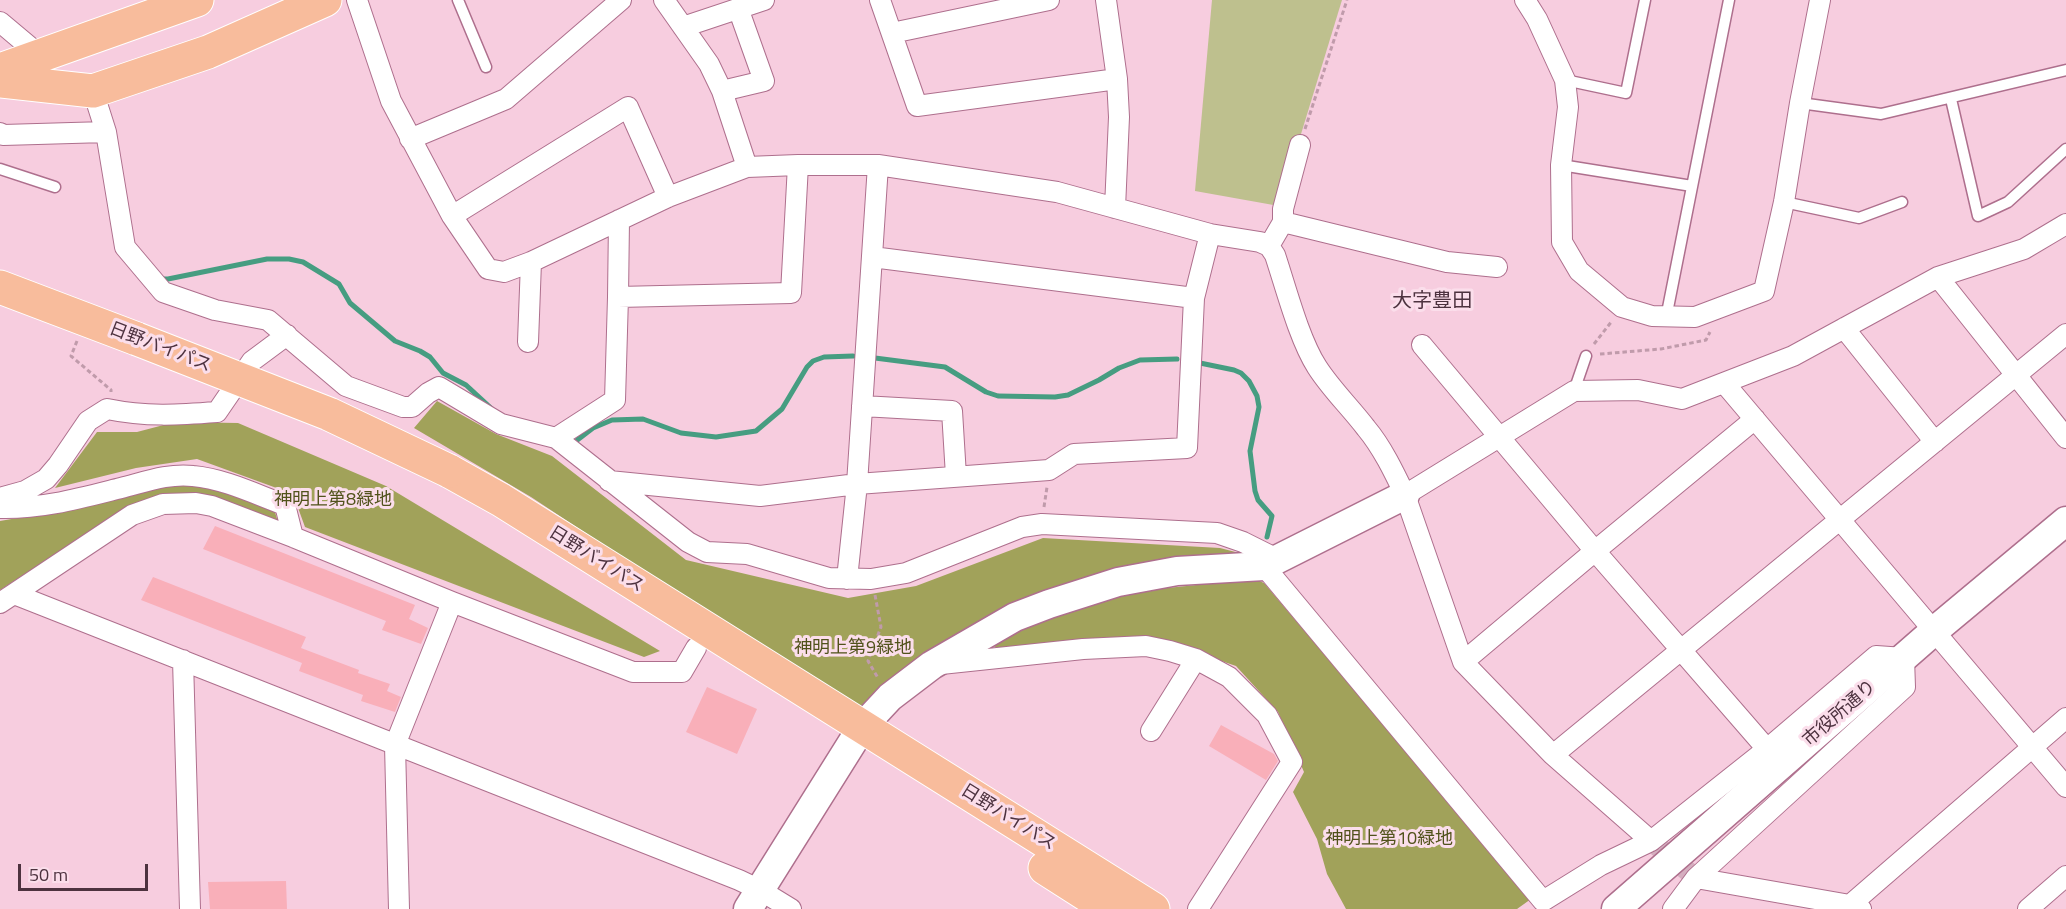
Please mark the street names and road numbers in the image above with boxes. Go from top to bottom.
street label: 日野バイパス [106,319,214,377]
street label: 日野バイパス [544,522,648,598]
street label: 市役所通り [1799,676,1881,752]
street label: 日野バイパス [956,780,1060,856]

